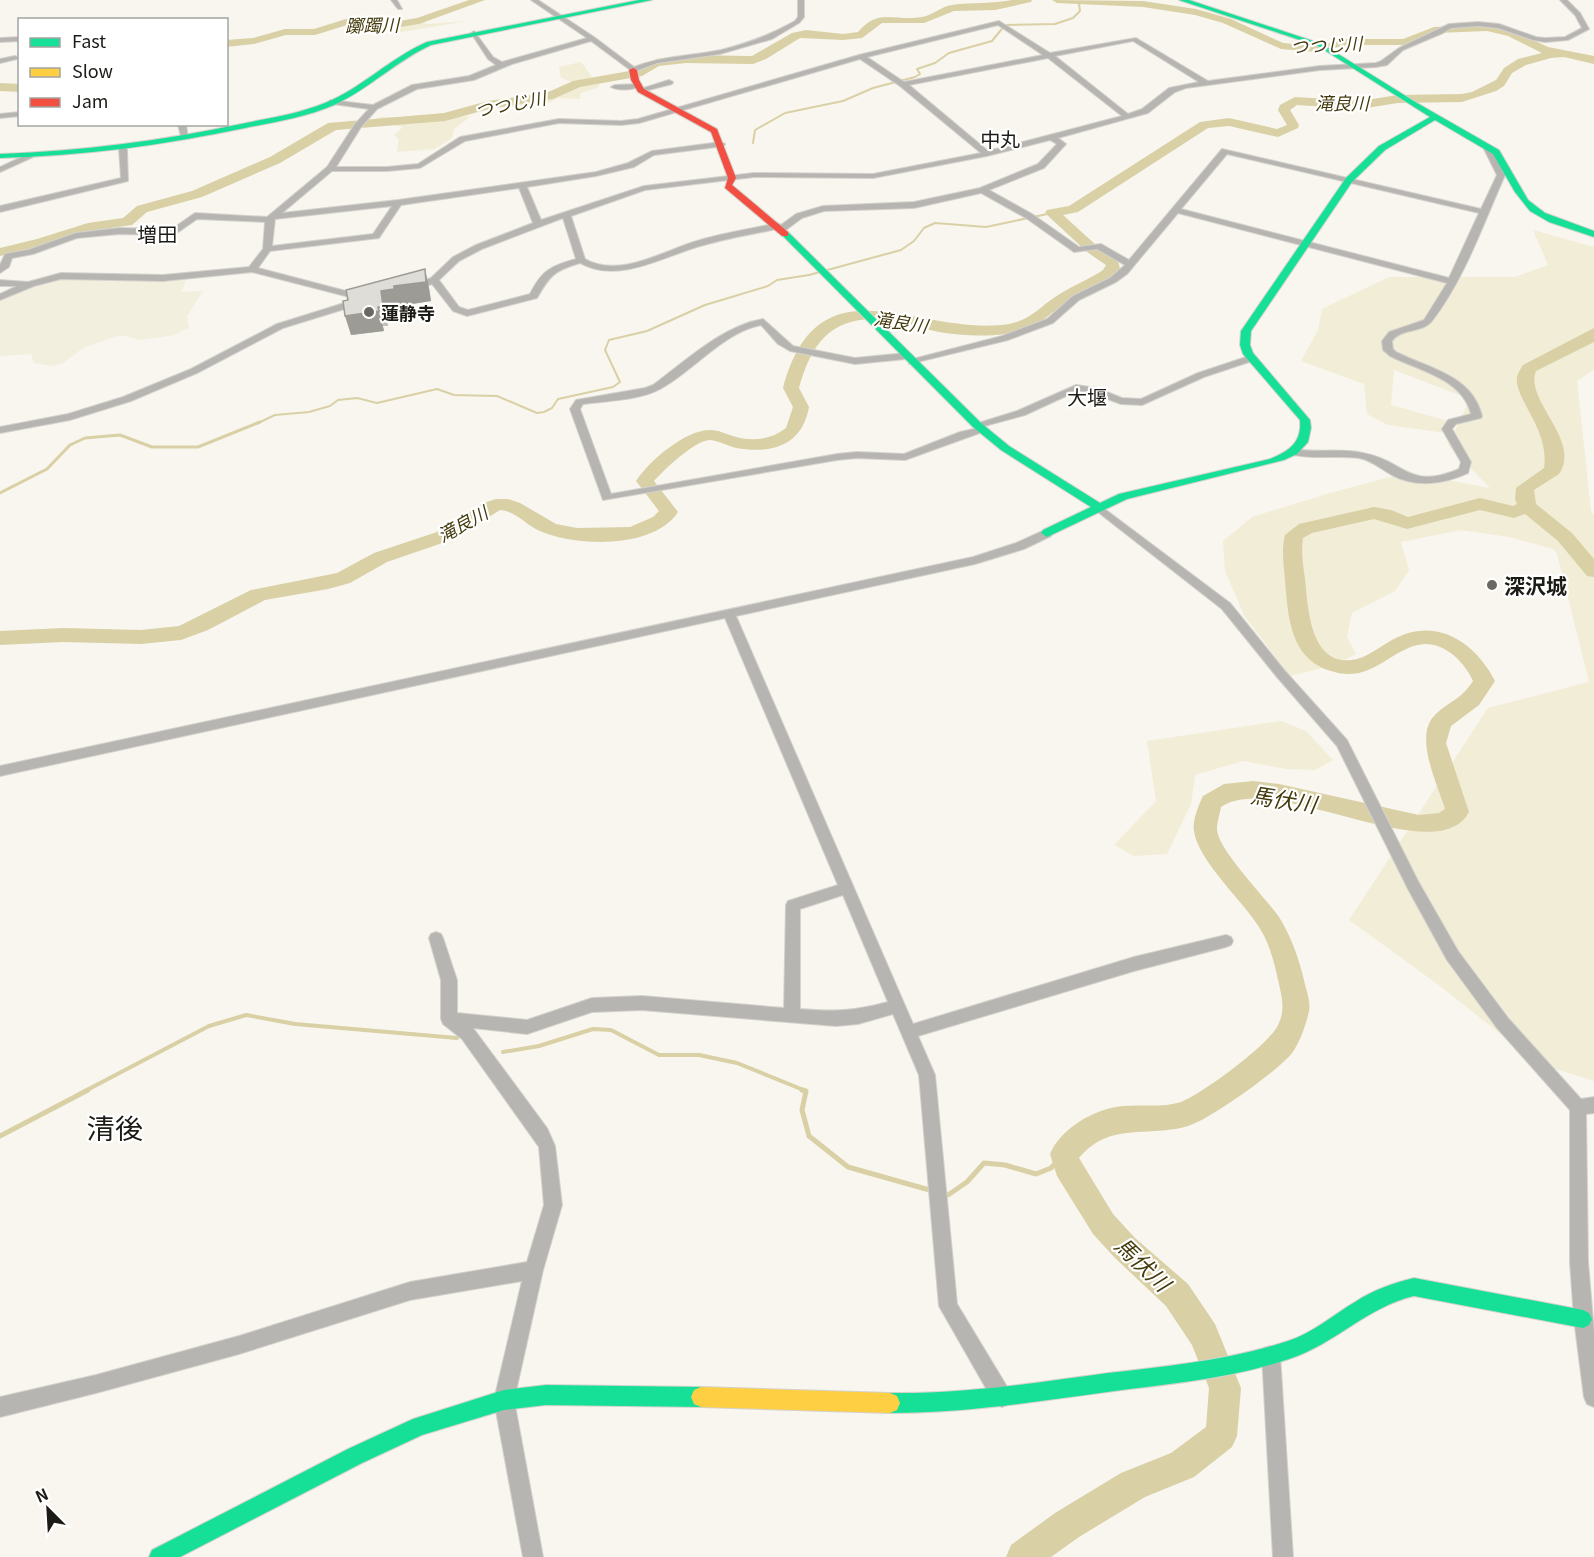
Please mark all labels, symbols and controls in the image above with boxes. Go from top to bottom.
water label: 躑躅川 [345,10,401,37]
legend [18,18,228,126]
text: Fast [72,27,106,53]
water label: つつじ川 [1289,29,1365,59]
text: Slow [72,57,113,83]
water label: つつじ川 [472,83,550,123]
text: Jam [72,87,108,113]
water label: 滝良川 [1315,89,1371,115]
district label: 中丸 [980,124,1020,153]
district label: 増田 [137,219,177,248]
place label: 蓮静寺 [381,299,435,325]
water label: 滝良川 [872,304,932,338]
marker: 蓮静寺 [362,305,376,319]
district label: 大堰 [1067,382,1107,411]
water label: 滝良川 [432,498,494,547]
place label: 深沢城 [1504,570,1567,600]
marker: 深沢城 [1485,578,1499,592]
water label: 馬伏川 [1249,777,1321,819]
district label: 清後 [87,1107,143,1147]
water label: 馬伏川 [1109,1229,1180,1299]
north arrow [18,1479,78,1539]
text: N [31,1481,52,1508]

